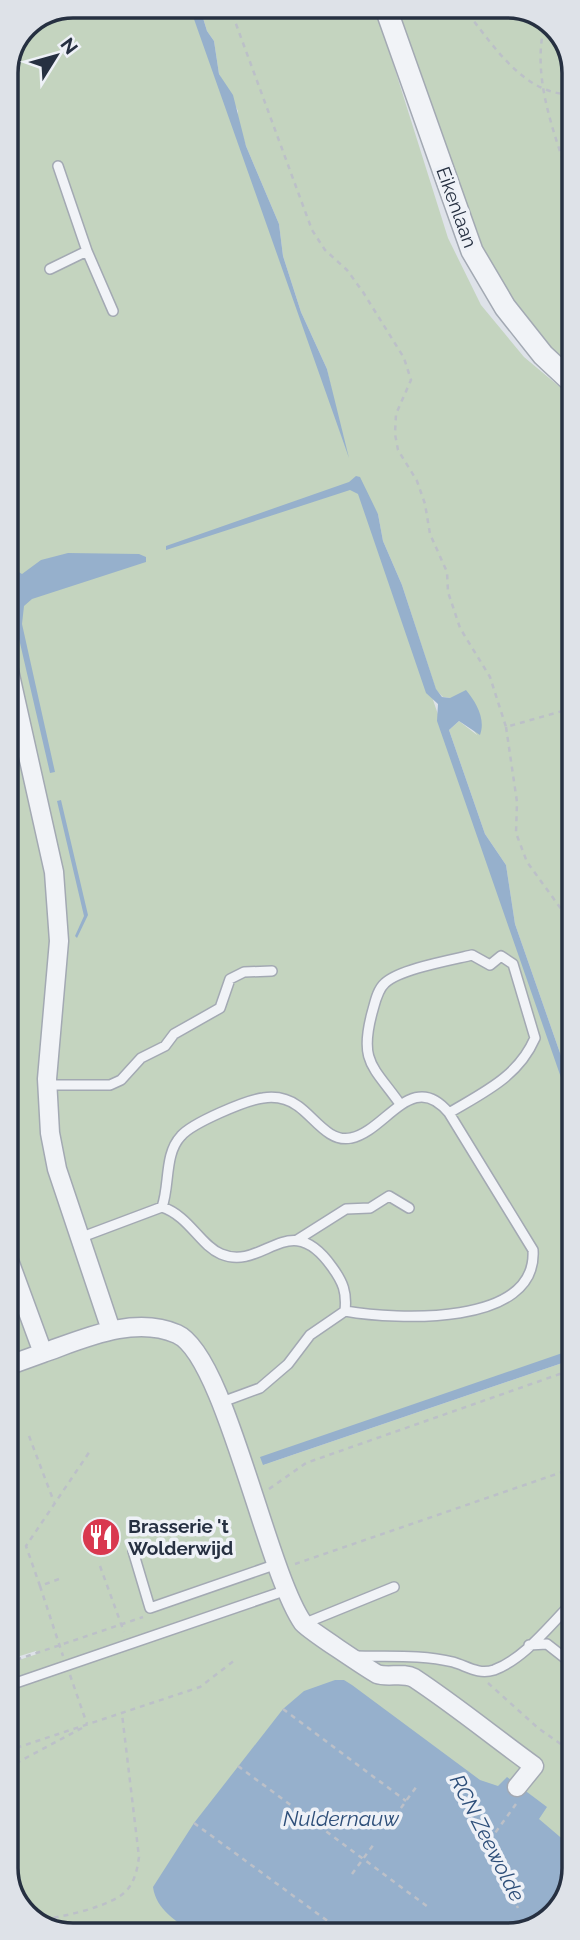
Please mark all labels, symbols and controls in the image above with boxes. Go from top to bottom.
north arrow [21,21,91,91]
text: N [56,33,83,58]
street label: Eikenlaan [432,164,482,250]
place label: Brasserie 't Wolderwijd [128,1515,233,1559]
restaurant icon: Brasserie 't Wolderwijd [80,1516,122,1558]
water label: RCN Zeewolde [445,1770,530,1905]
water label: Nuldernauw [283,1806,400,1831]

